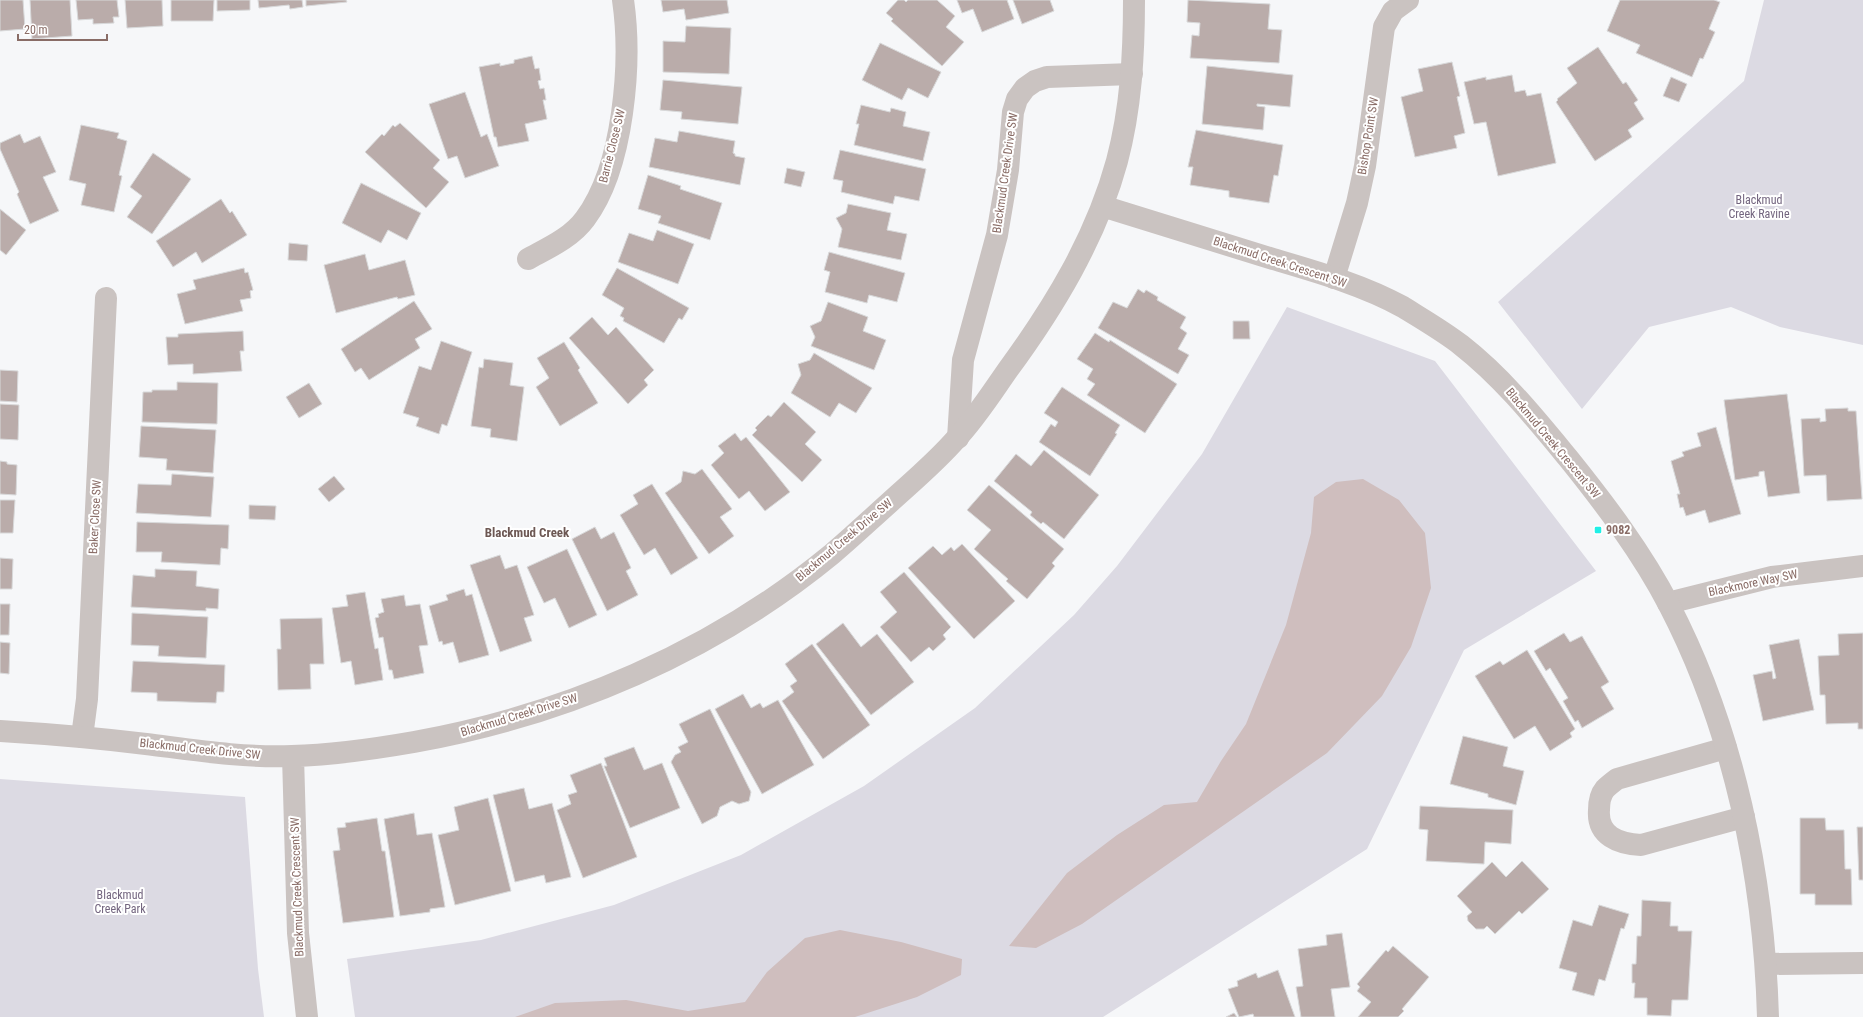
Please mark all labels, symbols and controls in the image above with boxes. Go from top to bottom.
scale bar [18,16,107,42]
text: 20 m [24,23,48,37]
street label: Bishop Point SW [1355,96,1381,176]
street label: Barrie Close SW [596,108,628,184]
street label: Blackmud Creek Drive SW [990,112,1020,234]
park label: Blackmud Creek Ravine [1728,193,1790,221]
street label: Blackmud Creek Crescent SW [1212,234,1348,290]
street label: Blackmud Creek Crescent SW [1503,385,1603,501]
street label: Baker Close SW [86,479,104,555]
street label: Blackmud Creek Drive SW [793,496,895,584]
place label: 9082 [1606,523,1630,537]
district label: Blackmud Creek [485,525,570,540]
marker: 9082 [1593,525,1603,535]
street label: Blackmore Way SW [1707,567,1799,599]
street label: Blackmud Creek Drive SW [459,691,579,739]
street label: Blackmud Creek Drive SW [139,736,261,762]
street label: Blackmud Creek Crescent SW [288,817,306,957]
park label: Blackmud Creek Park [94,888,146,916]

